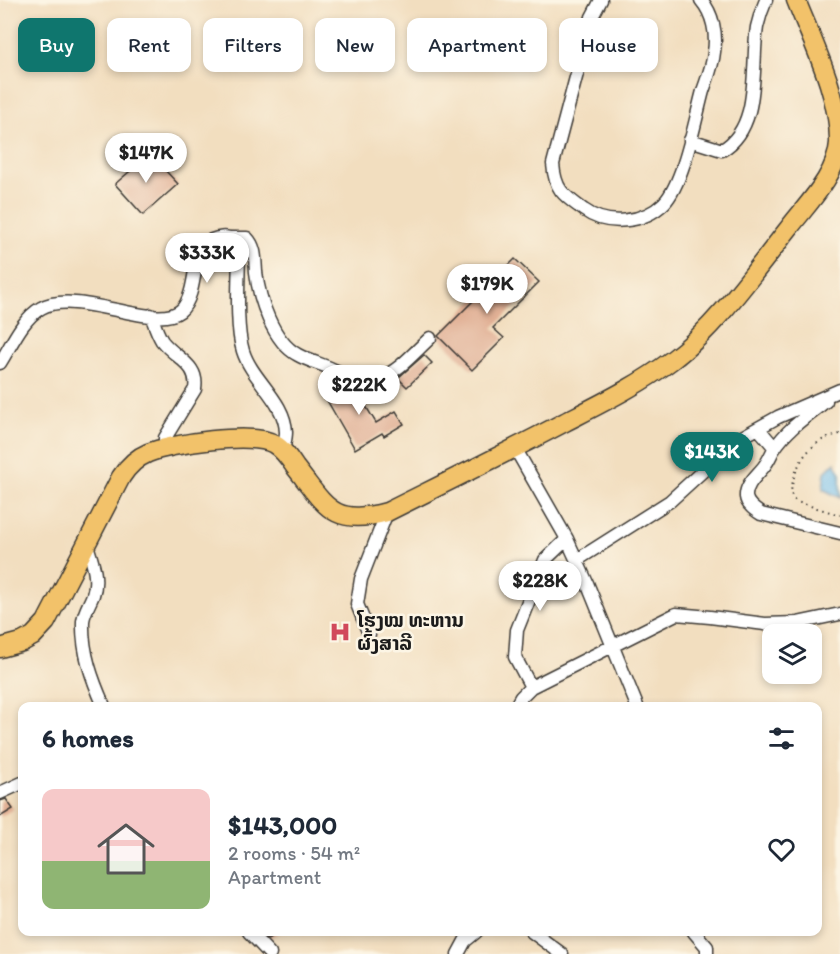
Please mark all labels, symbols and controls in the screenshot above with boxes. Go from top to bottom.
chip: Buy [18,18,95,72]
chip: Rent [107,18,191,72]
chip: Filters [203,18,303,72]
chip: New [315,18,395,72]
chip: Apartment [407,18,547,72]
chip: House [559,18,658,72]
pin: $147K [104,133,188,184]
text: $147K [119,140,173,164]
pin: $333K [165,233,249,284]
text: $333K [179,240,235,264]
pin: $179K [445,264,529,315]
text: $179K [461,271,513,295]
pin: $222K [317,365,401,416]
text: $222K [332,372,386,396]
pin: $143K [670,432,754,483]
text: $143K [684,439,740,463]
pin: $228K [498,561,582,612]
text: $228K [513,568,567,592]
place label: ໂຮງໝ ທະຫານ ຜົ້ງສາລີ [356,608,464,655]
hospital icon: ໂຮງໝ ທະຫານ ຜົ້ງສາລີ [328,620,352,644]
map controls [762,624,822,684]
button: layers [762,624,822,684]
text: 6 homes [42,722,134,754]
icon: filters [765,722,798,755]
text: $143,000 [228,809,337,841]
icon: home [90,813,162,885]
icon: heart [765,833,798,866]
text: 2 rooms · 54 m² [228,841,360,865]
text: Apartment [228,865,321,889]

